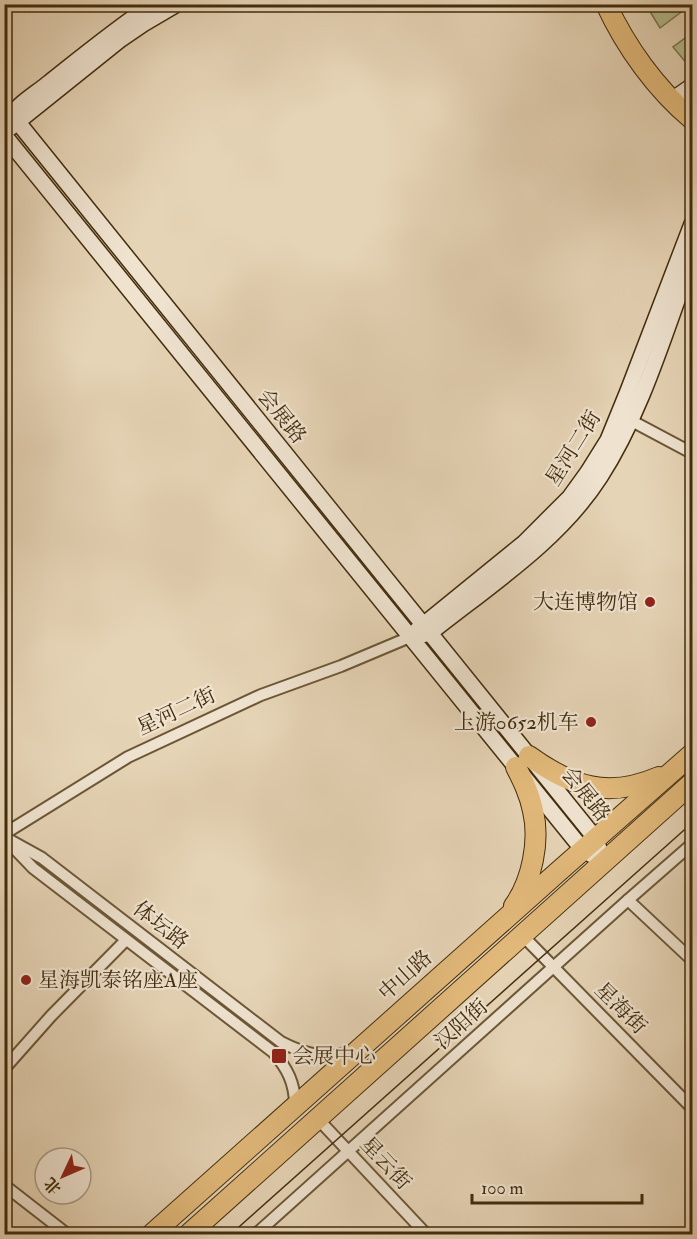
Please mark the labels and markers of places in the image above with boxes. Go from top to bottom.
place label: 大连博物馆 [533,589,638,616]
marker: 大连博物馆 [643,595,657,609]
place label: 上游0652机车 [454,709,579,736]
marker: 上游0652机车 [584,715,598,729]
place label: 星海凯泰铭座A座 [38,967,198,994]
marker: 星海凯泰铭座A座 [19,973,33,987]
place label: 会展中心 [292,1043,376,1070]
marker: 会展中心 [270,1047,288,1065]

